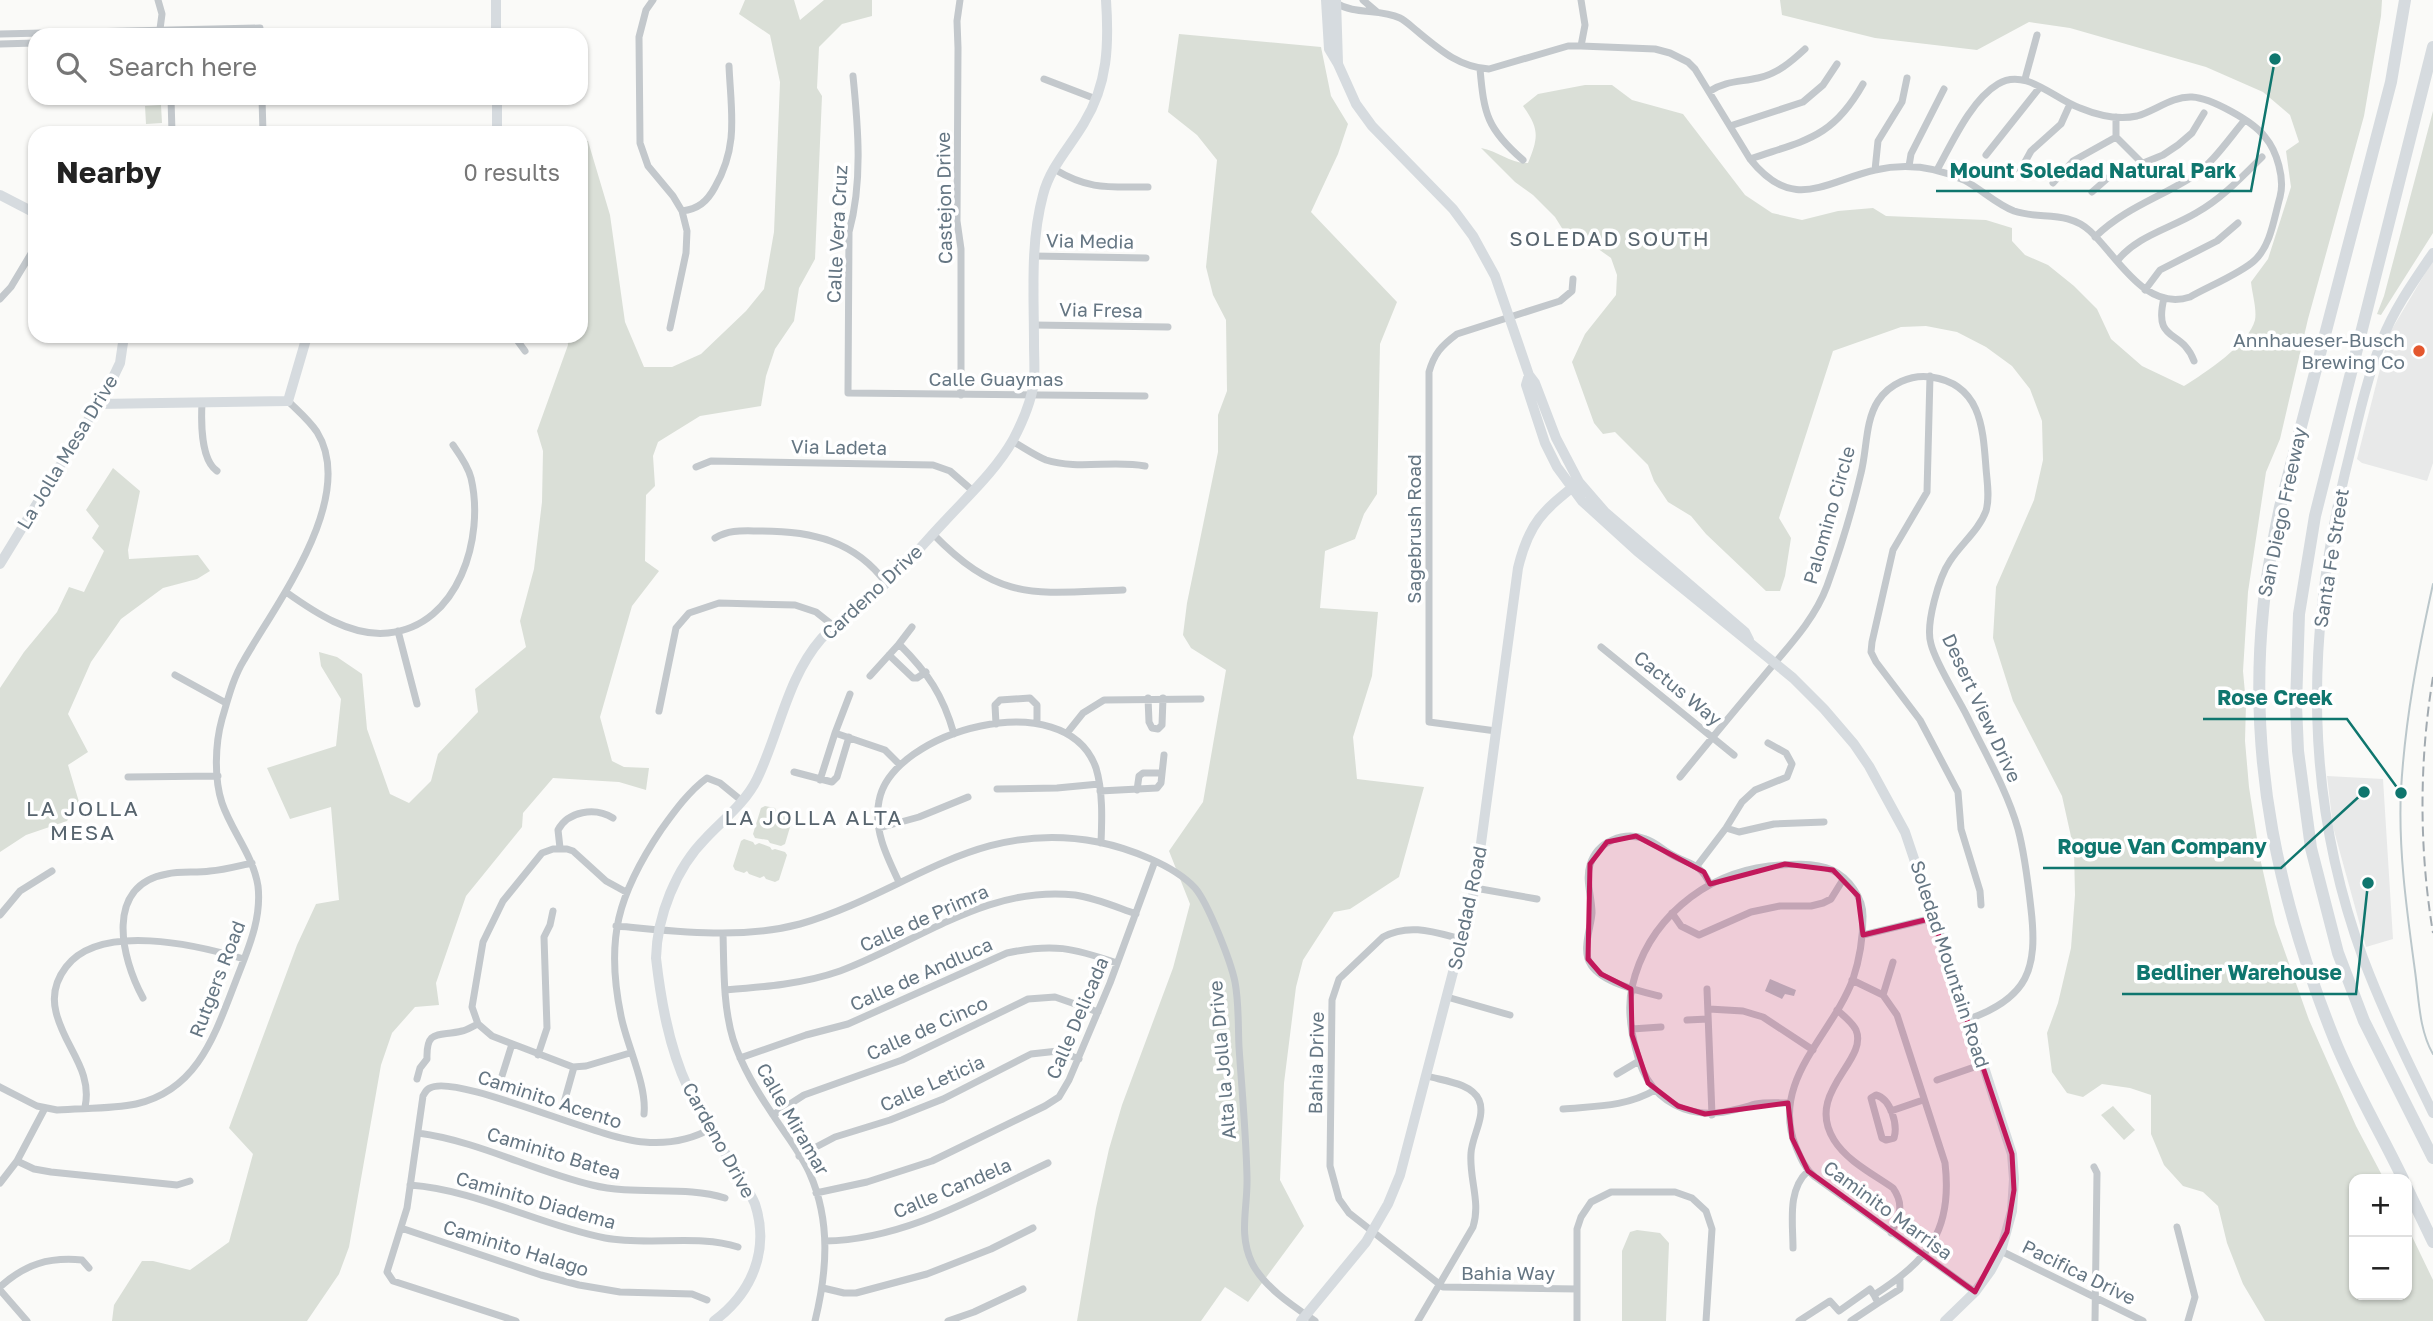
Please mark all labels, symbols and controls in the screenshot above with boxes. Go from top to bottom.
search box [28,28,588,105]
icon: search [52,48,90,86]
text: Search here [108,51,257,82]
street label: Castejon Drive [931,132,956,264]
callout: Mount Soledad Natural Park [1936,149,2251,191]
text: Nearby [56,154,161,190]
text: Mount Soledad Natural Park [1949,157,2237,183]
text: 0 results [464,158,560,186]
street label: Calle Vera Cruz [821,164,852,304]
district label: SOLEDAD SOUTH [1509,225,1711,251]
street label: Via Media [1046,228,1134,253]
street label: Via Fresa [1059,297,1143,322]
place label: Annhaueser-Busch Brewing Co [2233,328,2405,373]
marker: Annhaueser-Busch Brewing Co [2411,343,2427,359]
street label: Calle Guaymas [929,367,1063,390]
street label: La Jolla Mesa Drive [11,370,122,533]
street label: San Diego Freeway [2252,425,2311,599]
street label: Via Ladeta [791,434,887,459]
street label: Palomino Circle [1798,443,1859,587]
street label: Sagebrush Road [1402,454,1425,604]
street label: Santa Fe Street [2308,487,2353,629]
street label: Cardeno Drive [817,539,926,644]
street label: Desert View Drive [1938,630,2027,786]
street label: Cactus Way [1630,645,1727,730]
callout: Rose Creek [2203,677,2347,719]
text: Rose Creek [2217,684,2333,710]
district label: LA JOLLA MESA [26,795,140,845]
district label: LA JOLLA ALTA [725,804,903,830]
callout: Rogue Van Company [2043,826,2281,868]
text: Rogue Van Company [2057,833,2267,859]
street label: Soledad Road [1442,844,1491,972]
street label: Soledad Mountain Road [1906,857,1995,1070]
street label: Calle de Primra [856,879,992,956]
street label: Rutgers Road [184,917,249,1040]
street label: Calle de Andluca [846,932,996,1015]
callout: Bedliner Warehouse [2122,952,2356,994]
street label: Calle Delicada [1040,953,1113,1082]
text: Bedliner Warehouse [2136,959,2342,985]
street label: Alta la Jolla Drive [1203,980,1240,1140]
street label: Calle de Cinco [863,991,991,1065]
street label: Bahia Drive [1303,1011,1328,1115]
street label: Calle Leticia [876,1049,988,1116]
street label: Calle Miramar [752,1059,835,1179]
street label: Caminito Acento [475,1064,625,1133]
street label: Cardeno Drive [678,1078,761,1202]
street label: Caminito Batea [484,1121,624,1184]
street label: Calle Candela [889,1152,1014,1223]
street label: Caminito Marrisa [1819,1155,1957,1264]
street label: Caminito Diadema [453,1166,619,1233]
map controls [2349,1174,2412,1300]
button: + [2349,1174,2412,1237]
street label: Caminito Halago [441,1214,592,1281]
street label: Pacifica Drive [2019,1234,2140,1309]
button: − [2349,1237,2412,1300]
street label: Bahia Way [1461,1261,1555,1284]

